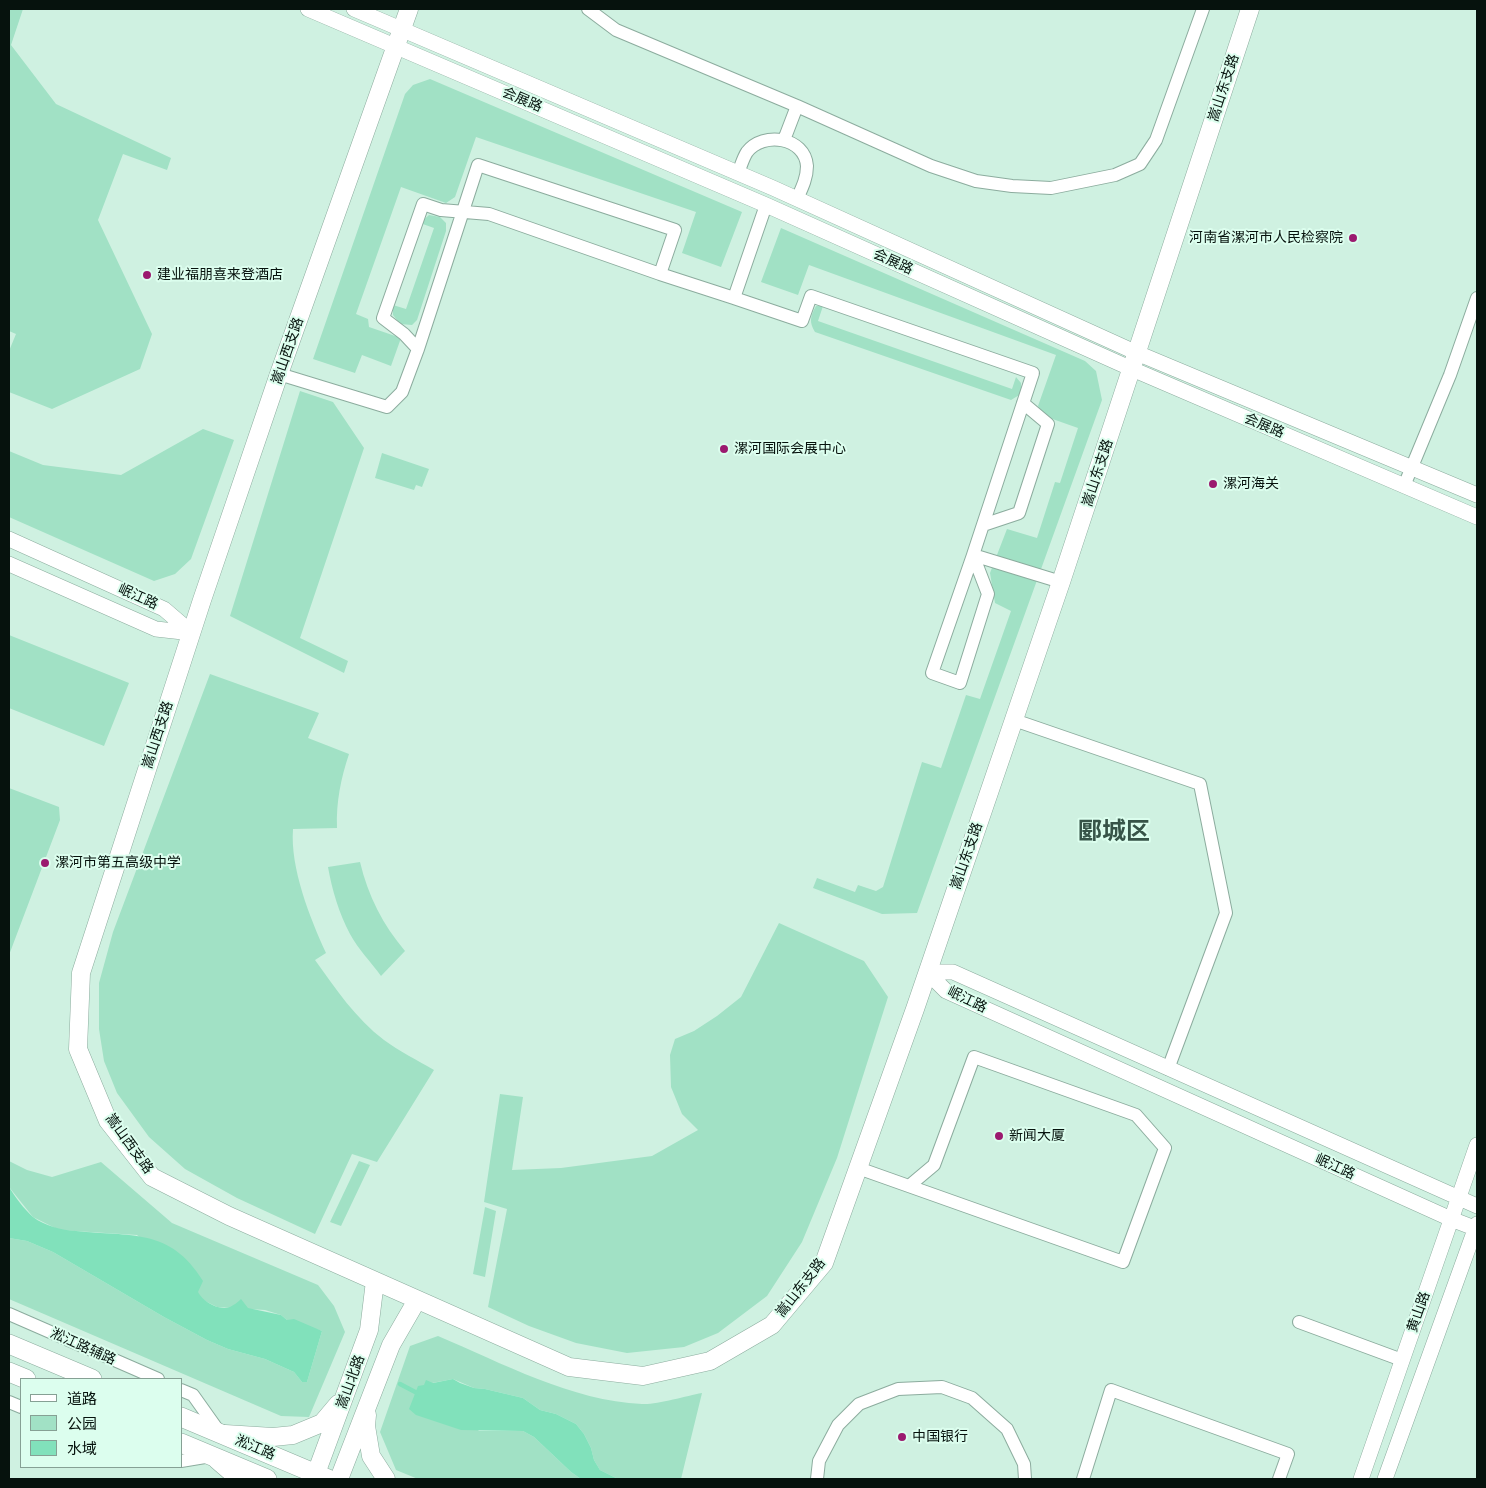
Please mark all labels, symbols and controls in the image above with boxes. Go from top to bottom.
street label: 嵩山东支路 [1205,52,1243,124]
street label: 会展路 [499,84,545,116]
place label: 河南省漯河市人民检察院 [1189,230,1343,246]
marker: 河南省漯河市人民检察院 [1347,232,1359,244]
street label: 会展路 [870,246,916,278]
place label: 建业福朋喜来登酒店 [157,267,283,283]
marker: 建业福朋喜来登酒店 [141,269,153,281]
street label: 嵩山西支路 [269,315,307,387]
street label: 会展路 [1241,410,1287,442]
street label: 嵩山东支路 [1079,437,1117,509]
place label: 漯河国际会展中心 [734,441,846,457]
marker: 漯河国际会展中心 [718,443,730,455]
place label: 漯河海关 [1223,476,1279,492]
marker: 漯河海关 [1207,478,1219,490]
street label: 岷江路 [115,581,161,613]
street label: 嵩山西支路 [139,699,177,771]
district label: 郾城区 [1078,818,1150,846]
street label: 嵩山东支路 [948,820,986,892]
place label: 漯河市第五高级中学 [55,855,181,871]
marker: 漯河市第五高级中学 [39,857,51,869]
street label: 岷江路 [944,983,990,1017]
street label: 嵩山西支路 [102,1111,156,1177]
place label: 新闻大厦 [1009,1128,1065,1144]
marker: 新闻大厦 [993,1130,1005,1142]
street label: 岷江路 [1312,1151,1358,1183]
street label: 嵩山东支路 [773,1255,829,1321]
street label: 黄山路 [1404,1289,1434,1335]
street label: 淞江路辅路 [48,1325,118,1369]
street label: 嵩山北路 [334,1353,368,1411]
legend [20,1378,182,1468]
text: 道路 [67,1390,97,1408]
text: 公园 [67,1415,97,1433]
place label: 中国银行 [912,1429,968,1445]
marker: 中国银行 [896,1431,908,1443]
street label: 淞江路 [232,1432,278,1464]
text: 水域 [67,1440,97,1458]

